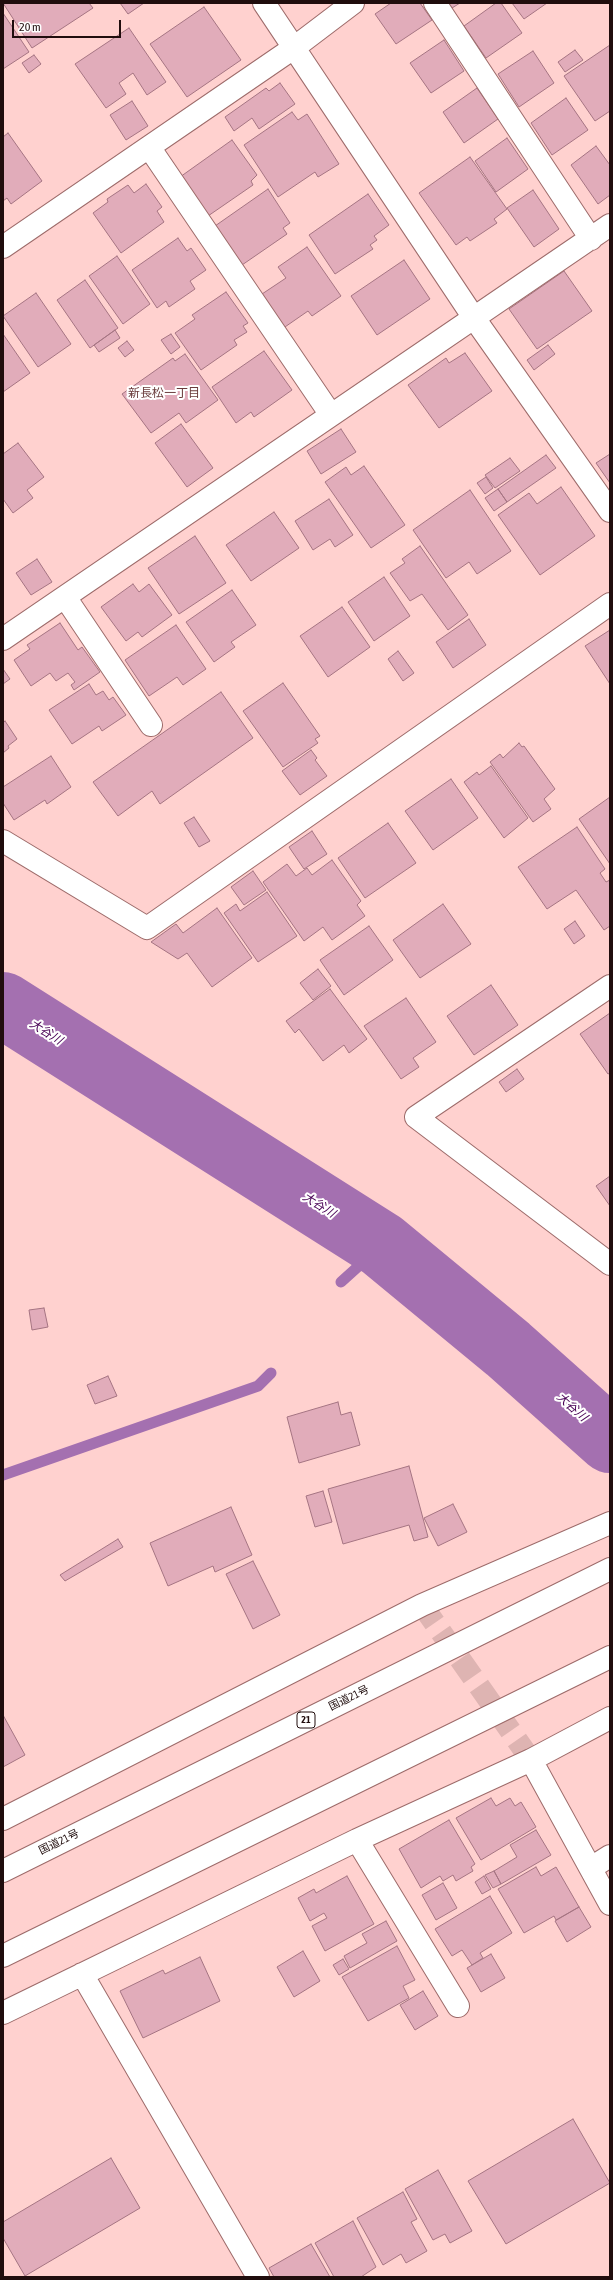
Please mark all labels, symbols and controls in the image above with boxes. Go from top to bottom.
scale bar [14,12,123,38]
text: 20 m [19,20,41,34]
district label: 新長松一丁目 [128,386,200,400]
water label: 大谷川 [27,1016,65,1048]
water label: 大谷川 [300,1189,338,1221]
water label: 大谷川 [554,1390,590,1424]
street label: 国道21号 [327,1683,371,1713]
road number: 21 [297,1712,315,1728]
street label: 国道21号 [37,1827,81,1857]

